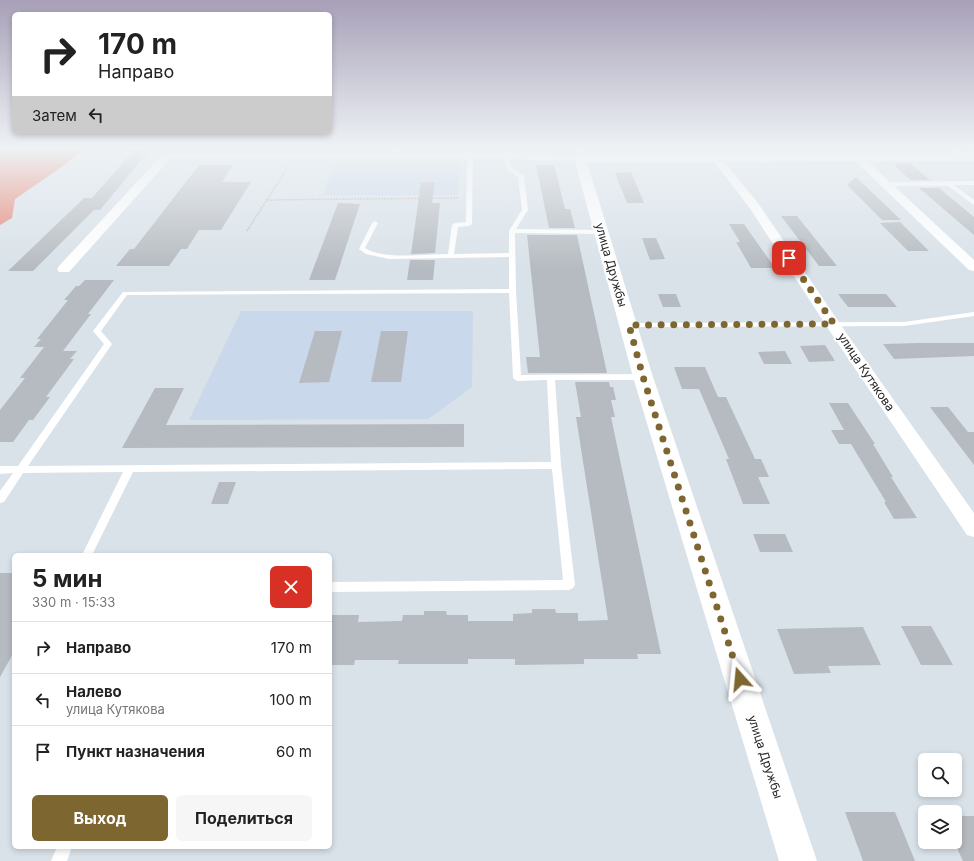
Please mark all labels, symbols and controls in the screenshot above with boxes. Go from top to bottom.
text: 170 m [98,27,177,61]
icon: right [32,28,84,80]
text: Направо [98,61,174,82]
icon: left [85,104,107,126]
text: Затем [32,106,77,125]
street label: улица Дружбы [592,221,631,309]
pin [772,241,806,275]
icon: arrive [778,247,800,269]
street label: улица Кутякова [835,330,898,414]
text: 5 мин [32,564,102,593]
button: close [270,566,312,608]
text: 330 m · 15:33 [32,594,115,610]
icon: right [32,637,54,659]
text: Направо [66,638,131,657]
text: 170 m [271,638,312,657]
position arrow [719,658,761,700]
text: Налево [66,682,122,701]
icon: left [32,689,54,711]
text: 100 m [270,690,312,709]
text: улица Кутякова [66,701,165,717]
street label: улица Дружбы [745,713,786,800]
icon: arrive [32,741,54,763]
text: Пункт назначения [66,742,205,761]
text: 60 m [276,742,312,761]
map controls [918,753,962,849]
button: search [918,753,962,797]
button: Выход [32,795,168,841]
button: Поделиться [176,795,312,841]
button: layers [918,805,962,849]

